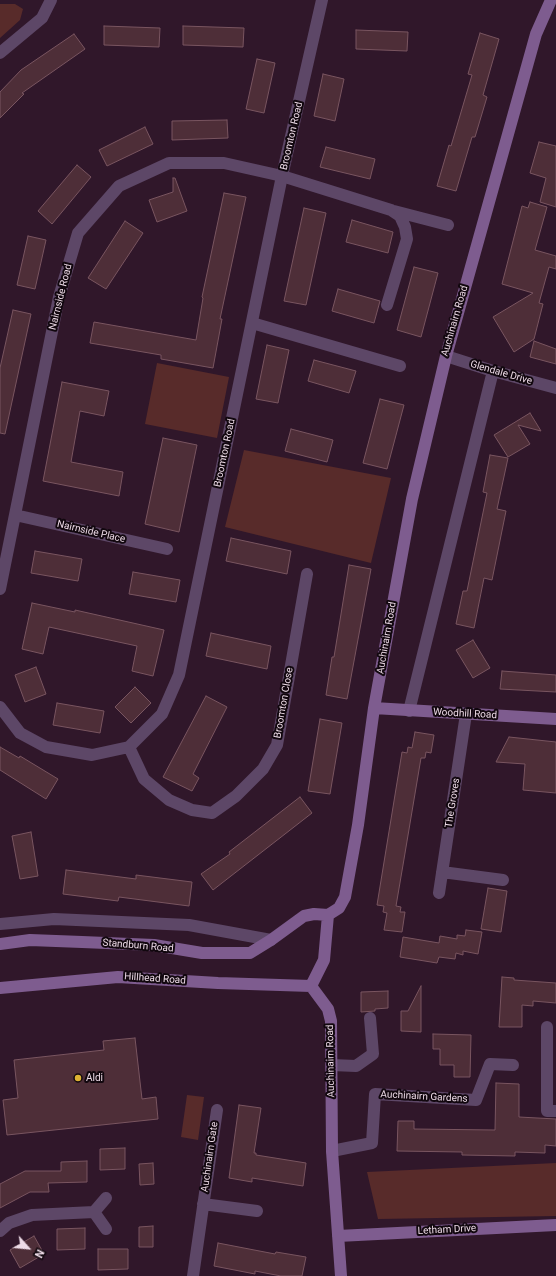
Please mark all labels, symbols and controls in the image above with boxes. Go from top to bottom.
street label: Broomton Road [278,101,306,171]
street label: Nairnside Road [47,263,75,331]
street label: Auchinairn Road [439,284,471,358]
street label: Glendale Drive [469,358,533,388]
street label: Broomton Road [212,418,238,488]
street label: Nairnside Place [56,518,126,546]
street label: Auchinairn Road [375,601,399,675]
street label: Broomton Close [272,667,296,739]
street label: Woodhill Road [433,706,497,722]
street label: The Groves [443,777,463,829]
street label: Standburn Road [102,937,174,955]
street label: Hillhead Road [124,971,186,987]
street label: Auchinairn Road [324,1024,338,1098]
place label: Aldi [86,1072,103,1084]
marker: Aldi [73,1073,83,1083]
street label: Auchinairn Gardens [380,1089,468,1105]
street label: Auchinairn Gate [199,1121,221,1193]
street label: Letham Drive [417,1222,477,1238]
north arrow [8,1228,48,1268]
text: N [32,1247,47,1260]

